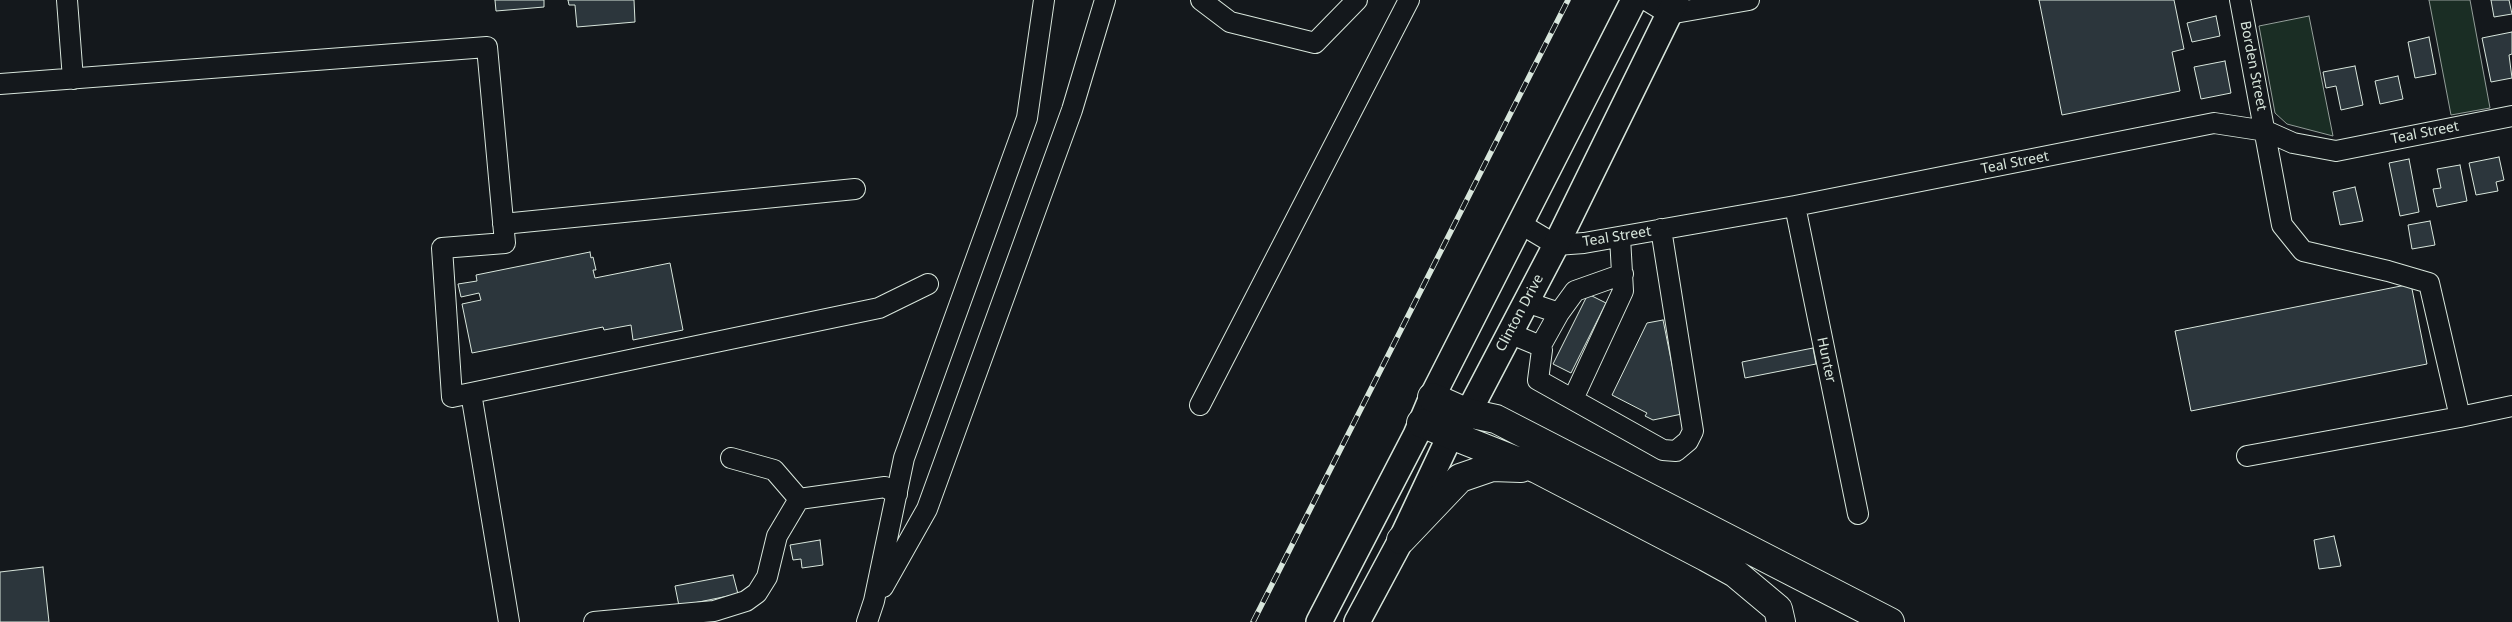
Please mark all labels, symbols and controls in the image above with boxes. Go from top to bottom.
street label: Borden Street [2236,20,2270,112]
street label: Teal Street [2390,118,2460,148]
street label: Teal Street [1980,148,2050,178]
street label: Teal Street [1582,223,1652,251]
street label: Clinton Drive [1493,271,1547,355]
street label: Hunter [1813,336,1839,384]

